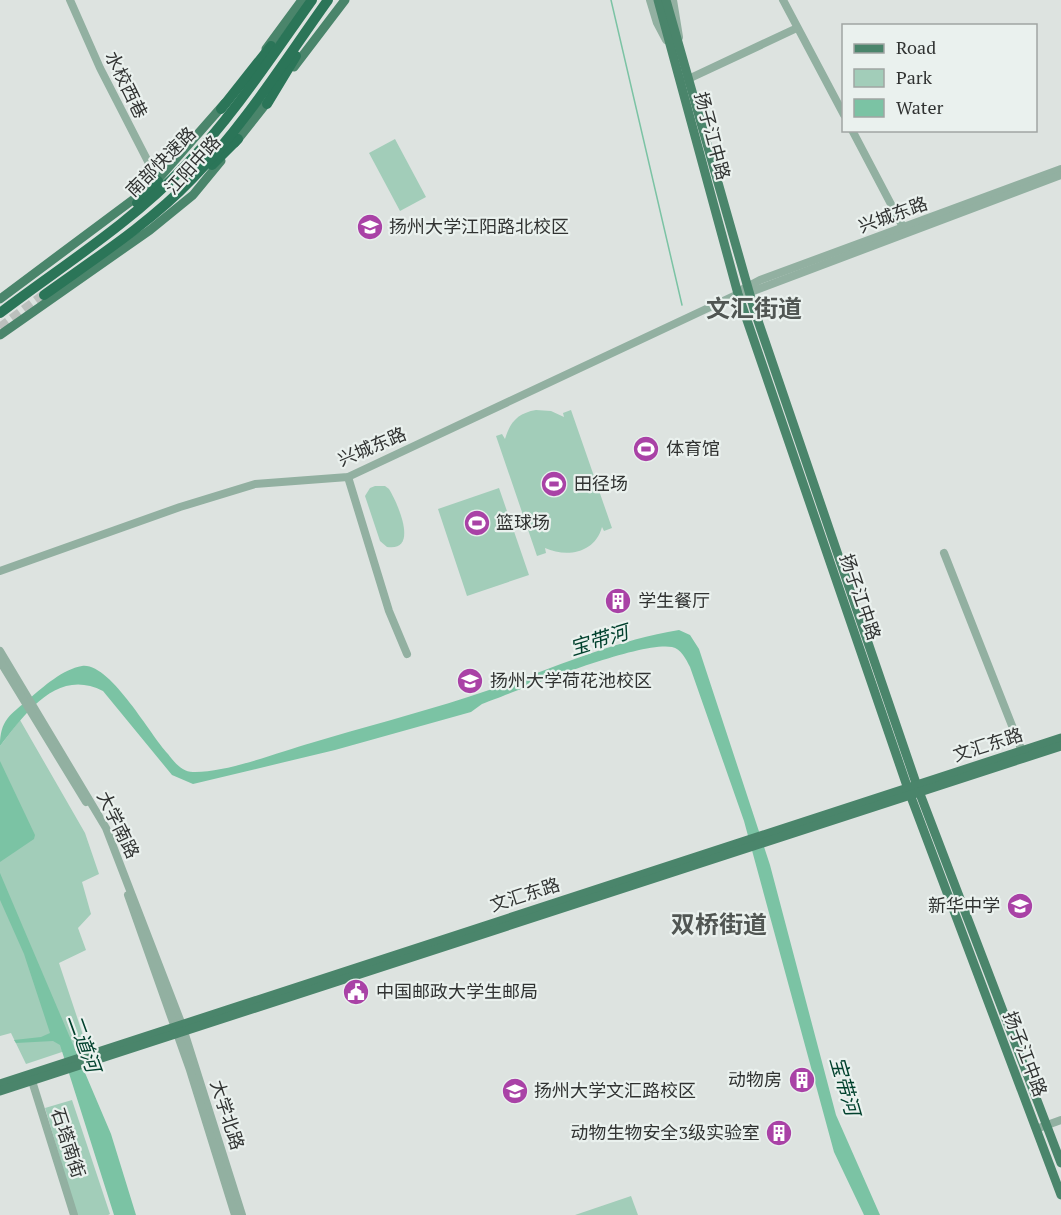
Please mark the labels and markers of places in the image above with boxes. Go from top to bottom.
school or university icon: 扬州大学江阳路北校区 [355,212,385,242]
place label: 扬州大学江阳路北校区 [389,214,569,238]
sports icon: 体育馆 [631,434,661,464]
place label: 体育馆 [666,436,720,460]
sports icon: 田径场 [539,469,569,499]
place label: 田径场 [574,471,628,495]
sports icon: 篮球场 [462,508,492,538]
place label: 篮球场 [496,510,550,534]
building icon: 学生餐厅 [603,586,633,616]
place label: 学生餐厅 [638,588,710,612]
school or university icon: 扬州大学荷花池校区 [455,666,485,696]
place label: 扬州大学荷花池校区 [490,668,652,692]
school or university icon: 新华中学 [1005,891,1035,921]
place label: 新华中学 [928,893,1000,917]
public building icon: 中国邮政大学生邮局 [341,977,371,1007]
place label: 中国邮政大学生邮局 [376,979,538,1003]
building icon: 动物房 [787,1065,817,1095]
place label: 动物房 [728,1067,782,1091]
school or university icon: 扬州大学文汇路校区 [500,1076,530,1106]
place label: 扬州大学文汇路校区 [534,1078,696,1102]
building icon: 动物生物安全3级实验室 [764,1118,794,1148]
place label: 动物生物安全3级实验室 [570,1120,760,1144]

